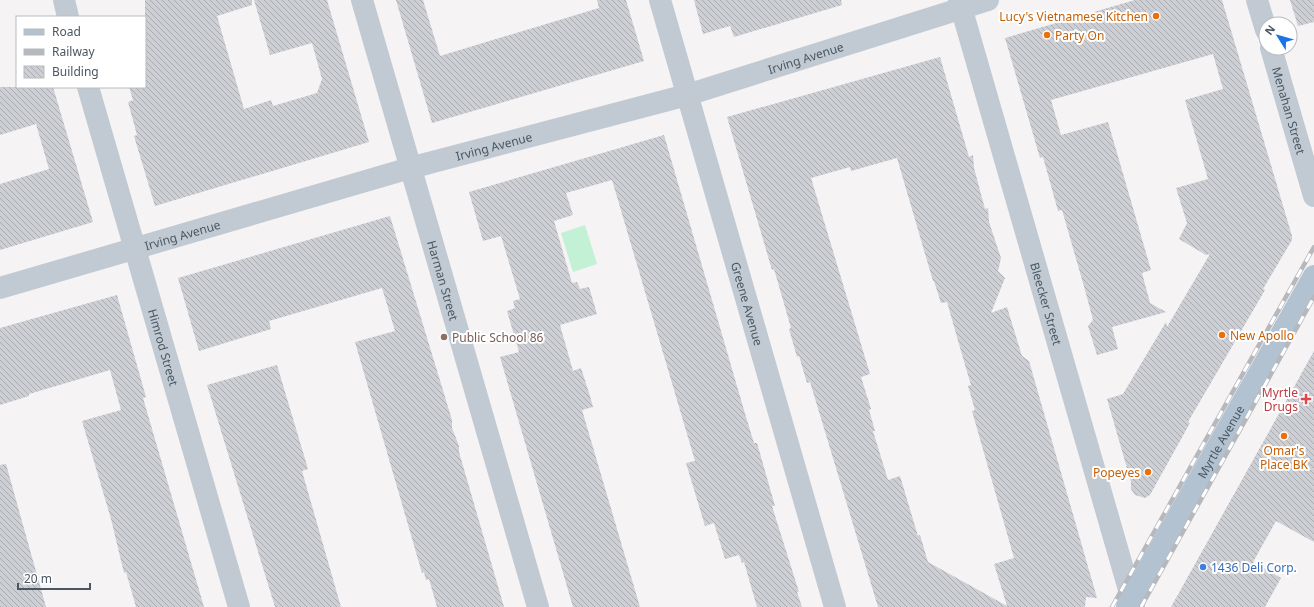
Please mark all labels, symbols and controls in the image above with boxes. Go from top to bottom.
place label: Lucy's Vietnamese Kitchen [999,8,1148,25]
marker: Lucy's Vietnamese Kitchen [1151,11,1161,21]
legend [16,16,146,88]
north arrow [1258,16,1298,56]
text: N [1261,22,1278,38]
text: Road [52,23,81,40]
place label: Party On [1055,27,1104,44]
marker: Party On [1042,30,1052,40]
street label: Irving Avenue [766,38,846,77]
text: Railway [52,43,96,60]
text: Building [52,63,99,80]
street label: Menahan Street [1268,65,1310,157]
street label: Irving Avenue [454,128,534,164]
street label: Irving Avenue [142,215,223,254]
street label: Harman Street [424,238,463,323]
street label: Greene Avenue [727,260,768,348]
street label: Bleecker Street [1027,260,1067,348]
street label: Himrod Street [144,307,183,388]
place label: New Apollo [1230,327,1294,344]
place label: Public School 86 [452,329,543,346]
marker: New Apollo [1217,330,1227,340]
marker: Public School 86 [439,332,449,342]
place label: Myrtle Drugs [1262,384,1298,415]
marker: Myrtle Drugs [1301,394,1311,404]
street label: Myrtle Avenue [1193,402,1248,481]
marker: Omar's Place BK [1279,431,1289,441]
place label: Omar's Place BK [1260,442,1309,473]
place label: Popeyes [1093,464,1140,481]
marker: Popeyes [1143,467,1153,477]
place label: 1436 Deli Corp. [1211,559,1297,576]
marker: 1436 Deli Corp. [1198,562,1208,572]
scale bar [18,565,90,591]
text: 20 m [24,570,52,587]

